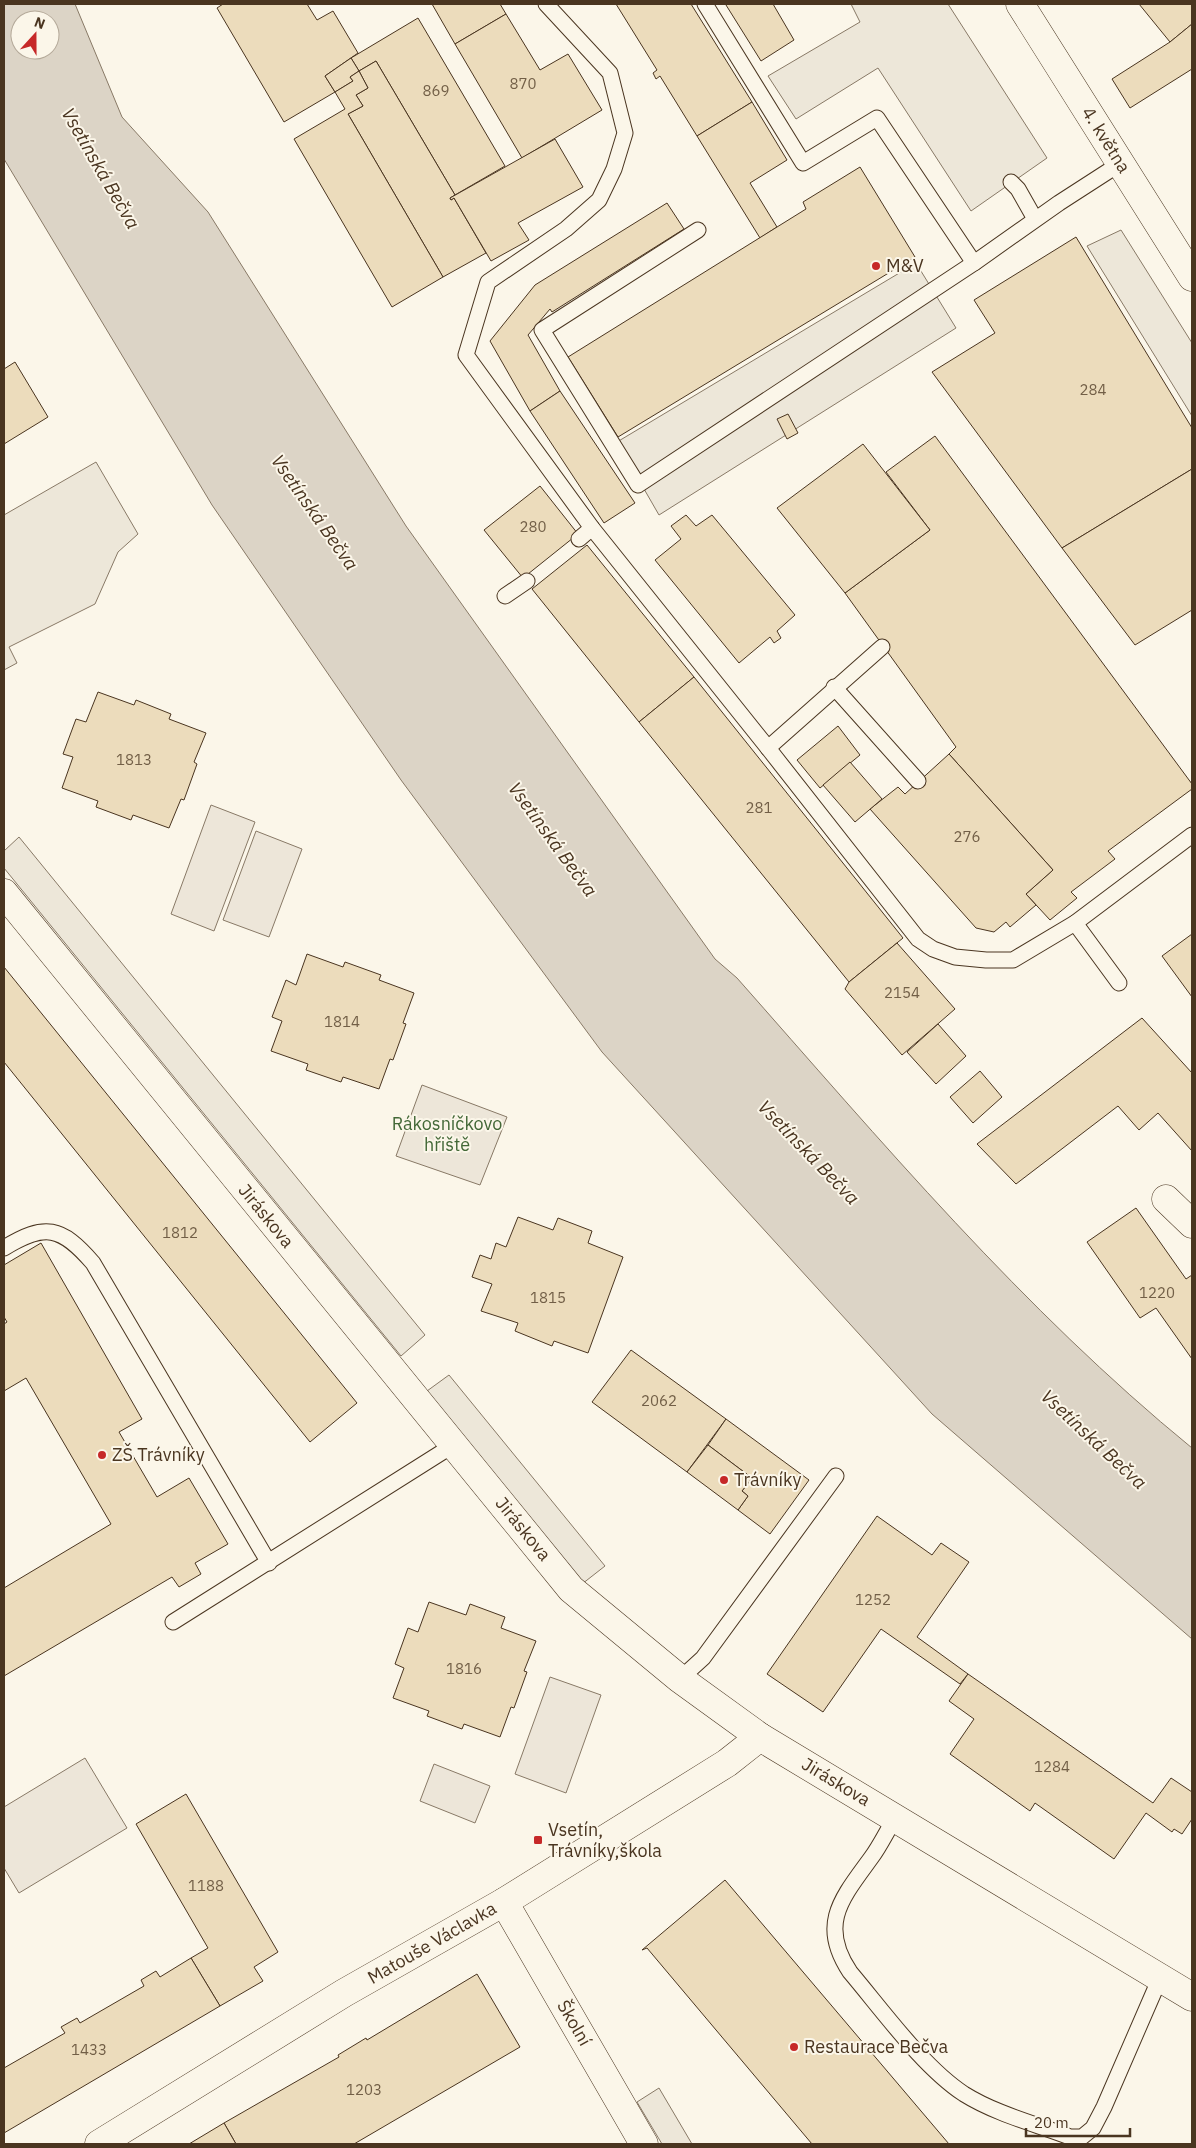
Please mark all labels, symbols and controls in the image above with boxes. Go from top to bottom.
north arrow [10,10,60,60]
text: N [32,13,48,33]
house number: 870 [509,74,537,93]
house number: 869 [422,81,450,100]
street label: 4. května [1077,102,1136,177]
water label: Vsetínská Bečva [57,103,145,233]
place label: M&V [886,254,924,277]
marker: M&V [870,260,882,272]
house number: 284 [1079,380,1107,399]
water label: Vsetínská Bečva [266,449,364,575]
house number: 280 [519,517,547,536]
house number: 1813 [116,750,152,769]
water label: Vsetínská Bečva [503,777,603,901]
house number: 281 [745,798,773,817]
house number: 276 [953,827,981,846]
house number: 2154 [884,983,920,1002]
house number: 1814 [324,1012,360,1031]
water label: Vsetínská Bečva [753,1095,865,1209]
park label: Rákosníčkovo hřiště [392,1112,502,1156]
street label: Jiráskova [234,1179,299,1253]
house number: 1812 [162,1223,198,1242]
house number: 1220 [1139,1283,1175,1302]
house number: 1815 [530,1288,566,1307]
water label: Vsetínská Bečva [1036,1384,1152,1494]
house number: 2062 [641,1391,677,1410]
place label: ZŠ Trávníky [112,1442,205,1466]
marker: ZŠ Trávníky [96,1449,108,1461]
place label: Trávníky [734,1468,802,1491]
marker: Trávníky [718,1474,730,1486]
street label: Jiráskova [491,1492,556,1566]
house number: 1252 [855,1590,891,1609]
house number: 1816 [446,1659,482,1678]
street label: Jiráskova [798,1752,875,1811]
house number: 1284 [1034,1757,1070,1776]
place label: Vsetín, Trávníky,škola [548,1818,662,1862]
marker: Vsetín, Trávníky,škola [532,1834,544,1846]
house number: 1188 [188,1876,224,1895]
street label: Matouše Václavka [363,1896,501,1989]
street label: Školní [552,1995,598,2050]
place label: Restaurace Bečva [804,2035,949,2058]
house number: 1433 [71,2040,107,2059]
marker: Restaurace Bečva [788,2041,800,2053]
house number: 1203 [346,2080,382,2099]
scale bar [1026,2106,1130,2138]
text: 20 m [1034,2113,1069,2132]

